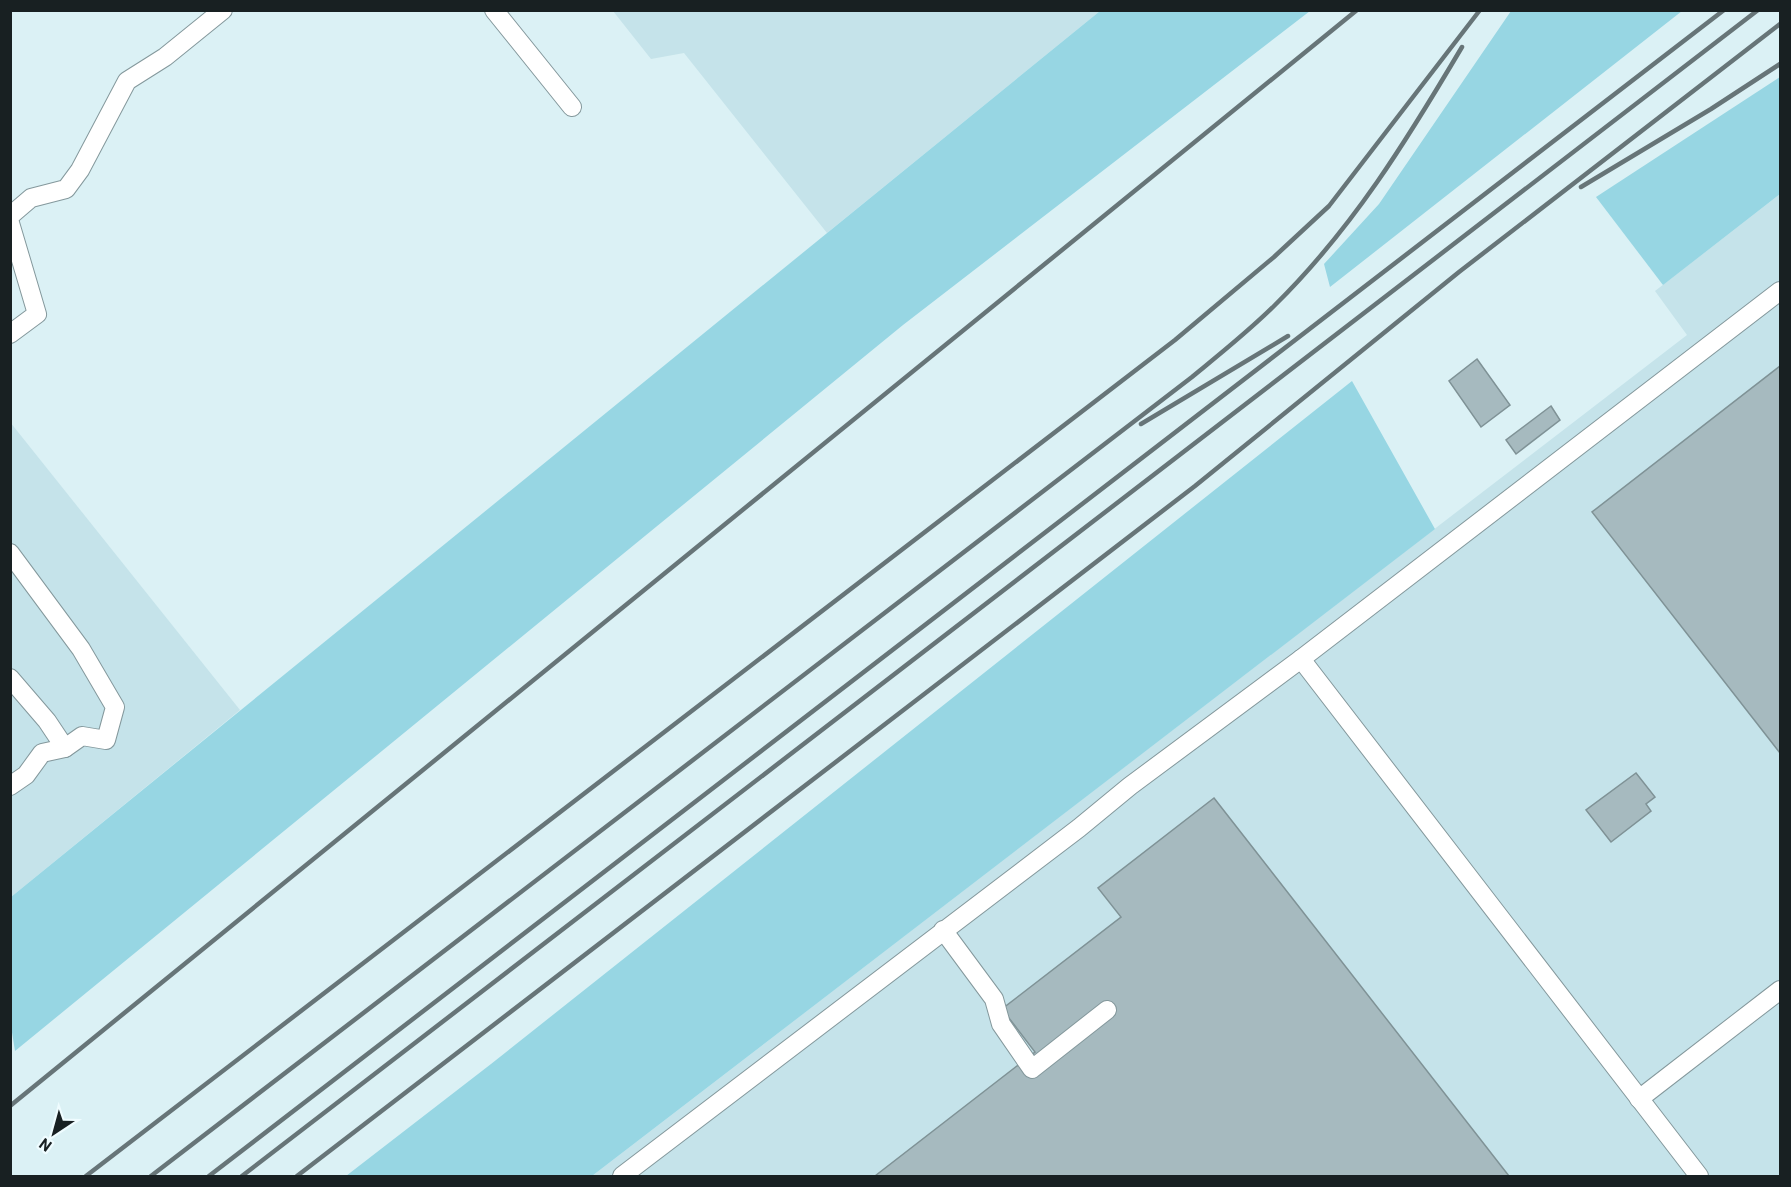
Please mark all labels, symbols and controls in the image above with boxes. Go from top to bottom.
north arrow [24,1103,84,1163]
text: N [35,1135,55,1156]

